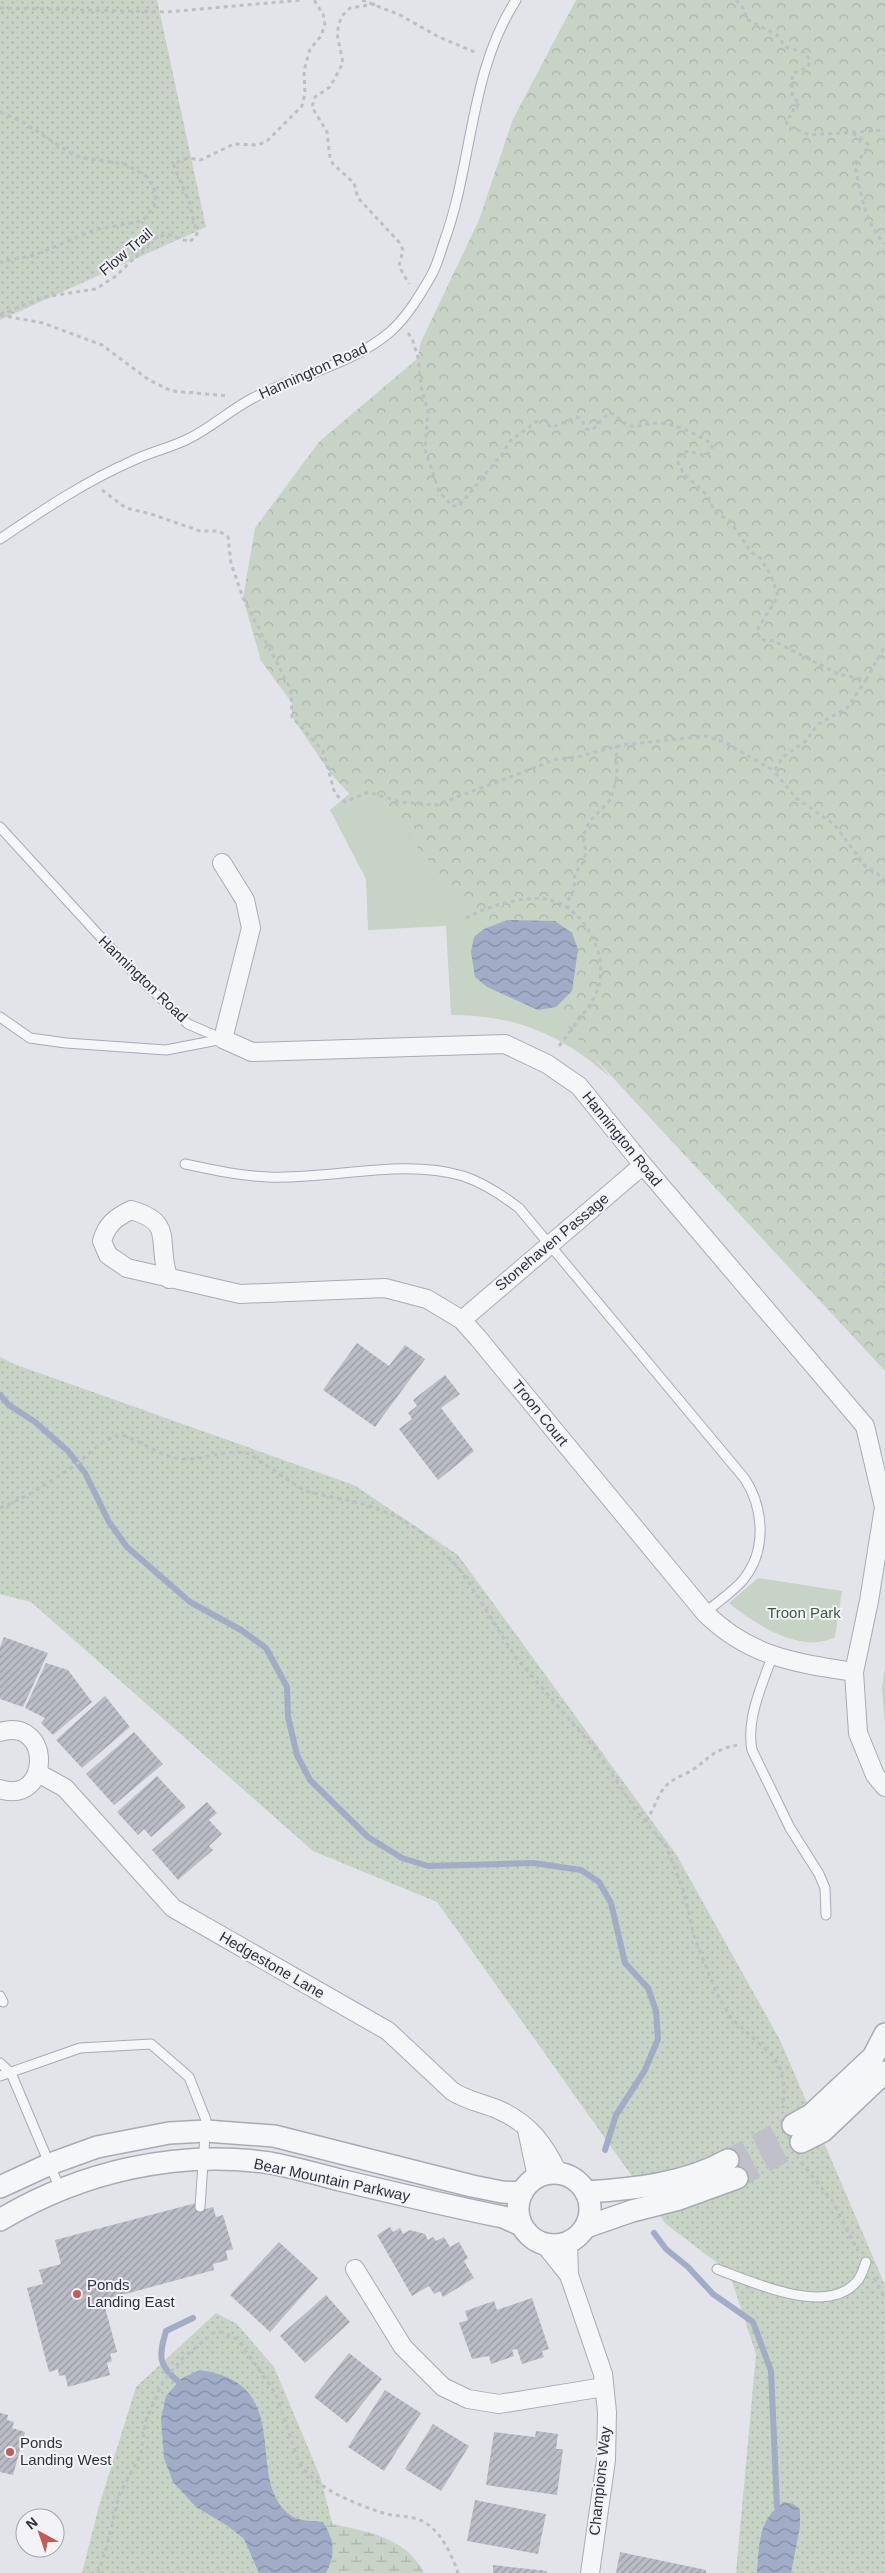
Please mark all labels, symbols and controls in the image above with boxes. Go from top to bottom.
street label: Flow Trail [96,224,156,279]
street label: Hannington Road [256,339,370,402]
street label: Hannington Road [95,932,191,1025]
street label: Hannington Road [579,1088,666,1189]
street label: Stonehaven Passage [492,1189,612,1294]
street label: Troon Court [509,1376,573,1450]
park label: Troon Park [767,1604,841,1621]
street label: Hedgestone Lane [217,1928,328,2002]
street label: Bear Mountain Parkway [252,2155,412,2204]
place label: Ponds Landing East [87,2276,175,2310]
marker: Ponds Landing East [71,2288,83,2300]
street label: Champions Way [585,2425,614,2536]
place label: Ponds Landing West [20,2434,112,2468]
marker: Ponds Landing West [4,2446,16,2458]
north arrow [15,2508,65,2558]
text: N [23,2514,41,2532]

